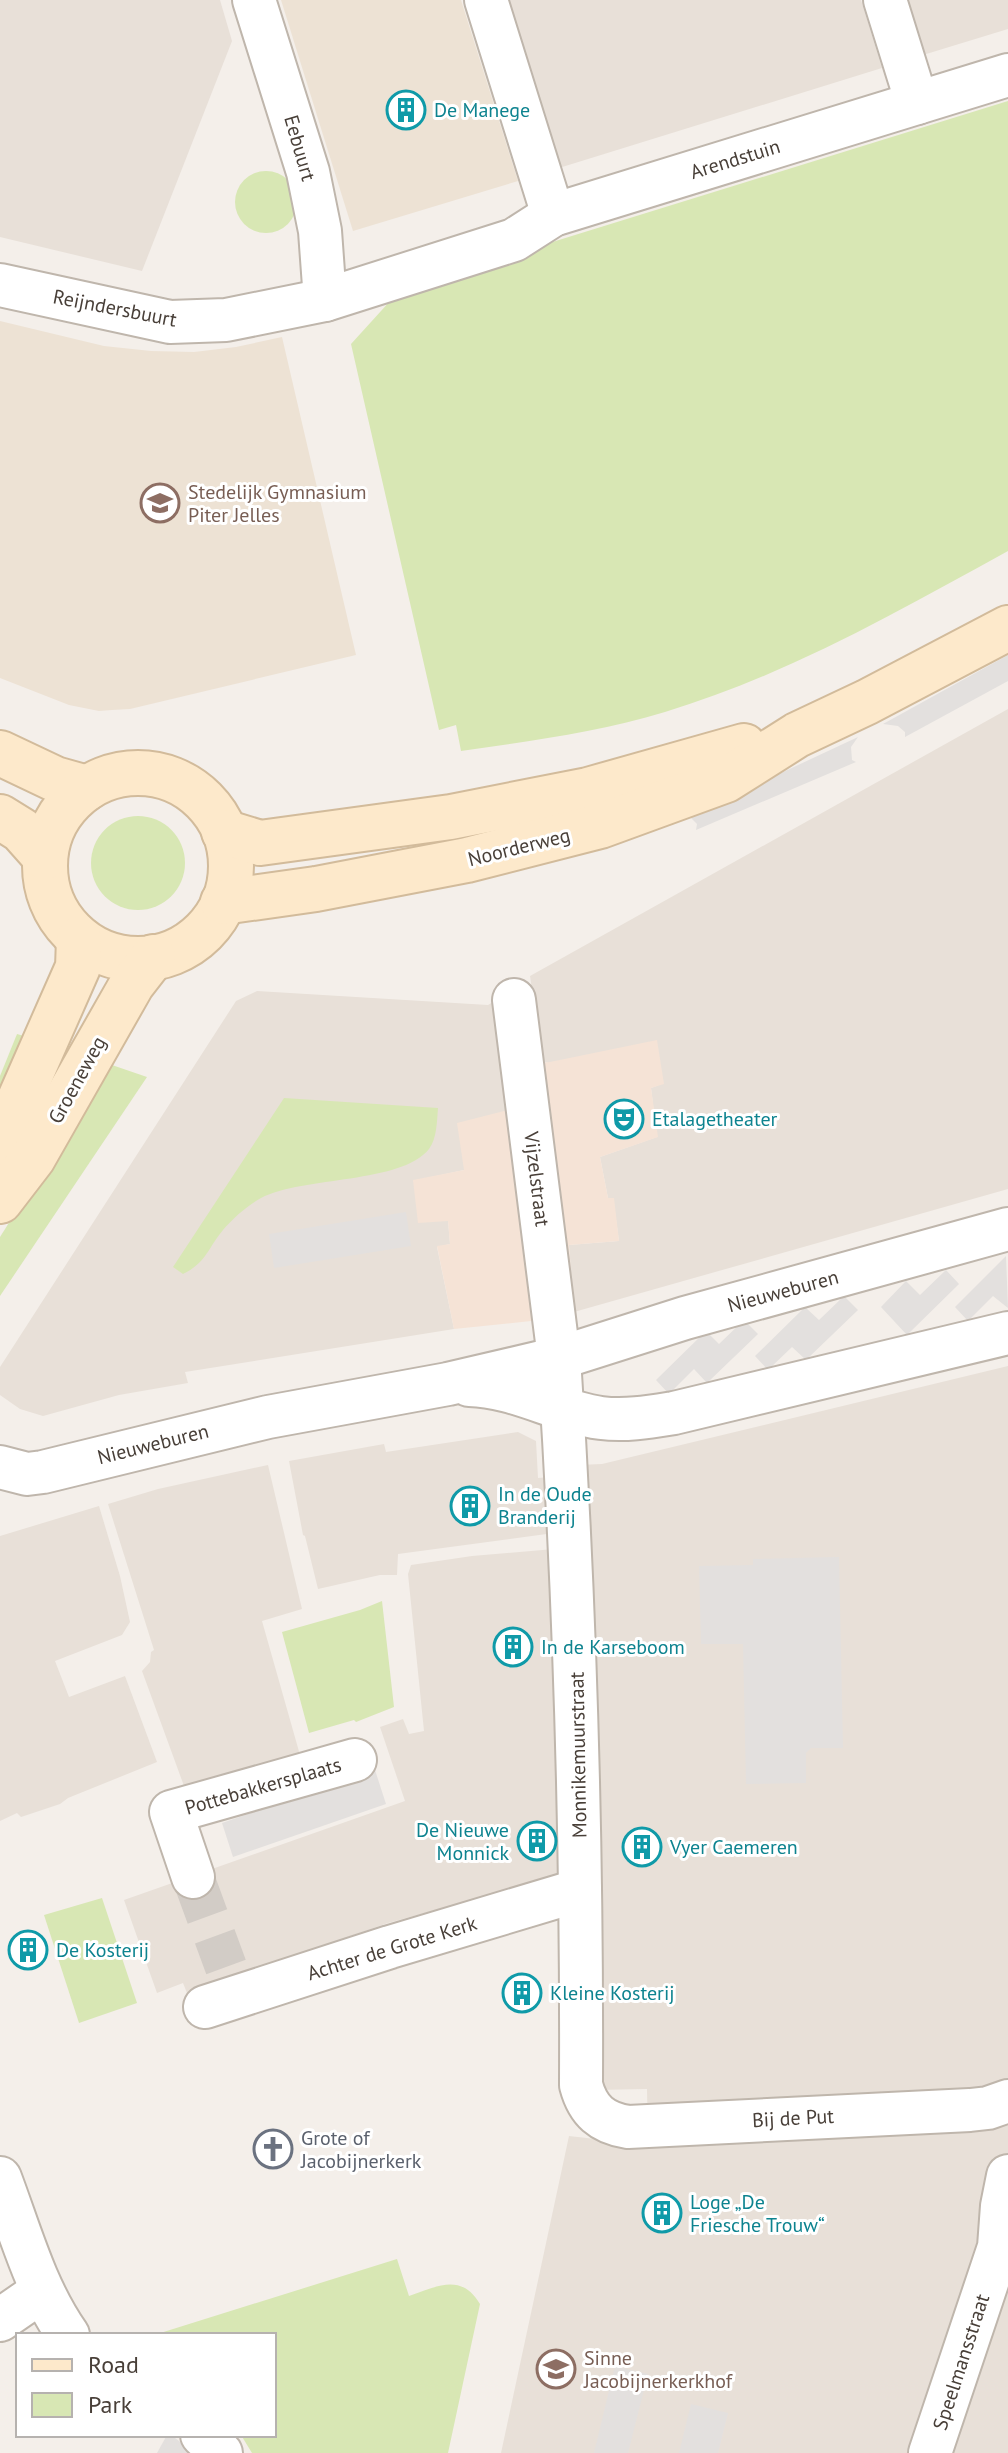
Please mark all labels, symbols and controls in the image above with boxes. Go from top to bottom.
building icon: De Manege [385,89,427,131]
place label: De Manege [434,97,530,123]
street label: Eebuurt [278,112,322,184]
street label: Arendstuin [687,133,783,185]
street label: Reijndersbuurt [51,283,179,333]
place label: Stedelijk Gymnasium Piter Jelles [188,479,367,528]
school or university icon: Stedelijk Gymnasium Piter Jelles [139,482,181,524]
street label: Noorderweg [465,822,573,872]
street label: Groeneweg [42,1032,112,1128]
theatre icon: Etalagetheater [603,1098,645,1140]
place label: Etalagetheater [652,1106,778,1132]
street label: Vijzelstraat [518,1129,556,1228]
street label: Nieuweburen [725,1264,841,1318]
street label: Nieuweburen [95,1418,211,1470]
place label: In de Oude Branderij [498,1481,592,1530]
building icon: In de Oude Branderij [449,1485,491,1527]
building icon: In de Karseboom [492,1626,534,1668]
place label: In de Karseboom [541,1634,685,1660]
street label: Monnikemuurstraat [564,1671,592,1838]
street label: Pottebakkersplaats [182,1751,344,1821]
place label: De Nieuwe Monnick [416,1817,509,1866]
building icon: De Nieuwe Monnick [516,1820,558,1862]
building icon: Vyer Caemeren [621,1826,663,1868]
place label: Vyer Caemeren [669,1834,798,1860]
street label: Achter de Grote Kerk [304,1910,480,1986]
building icon: De Kosterij [7,1929,49,1971]
place label: De Kosterij [56,1937,149,1963]
building icon: Kleine Kosterij [501,1972,543,2014]
place label: Kleine Kosterij [550,1980,675,2006]
street label: Bij de Put [751,2103,835,2133]
place label: Grote of Jacobijnerkerk [300,2125,422,2174]
church icon: Grote of Jacobijnerkerk [252,2128,294,2170]
place label: Loge „De Friesche Trouw“ [690,2189,825,2238]
building icon: Loge „De Friesche Trouw“ [641,2192,683,2234]
street label: Speelmansstraat [927,2290,995,2433]
legend [16,2333,276,2437]
place label: Sinne Jacobijnerkerkhof [583,2345,734,2394]
school or university icon: Sinne Jacobijnerkerkhof [535,2348,577,2390]
text: Road [88,2349,139,2380]
text: Park [88,2389,133,2420]

